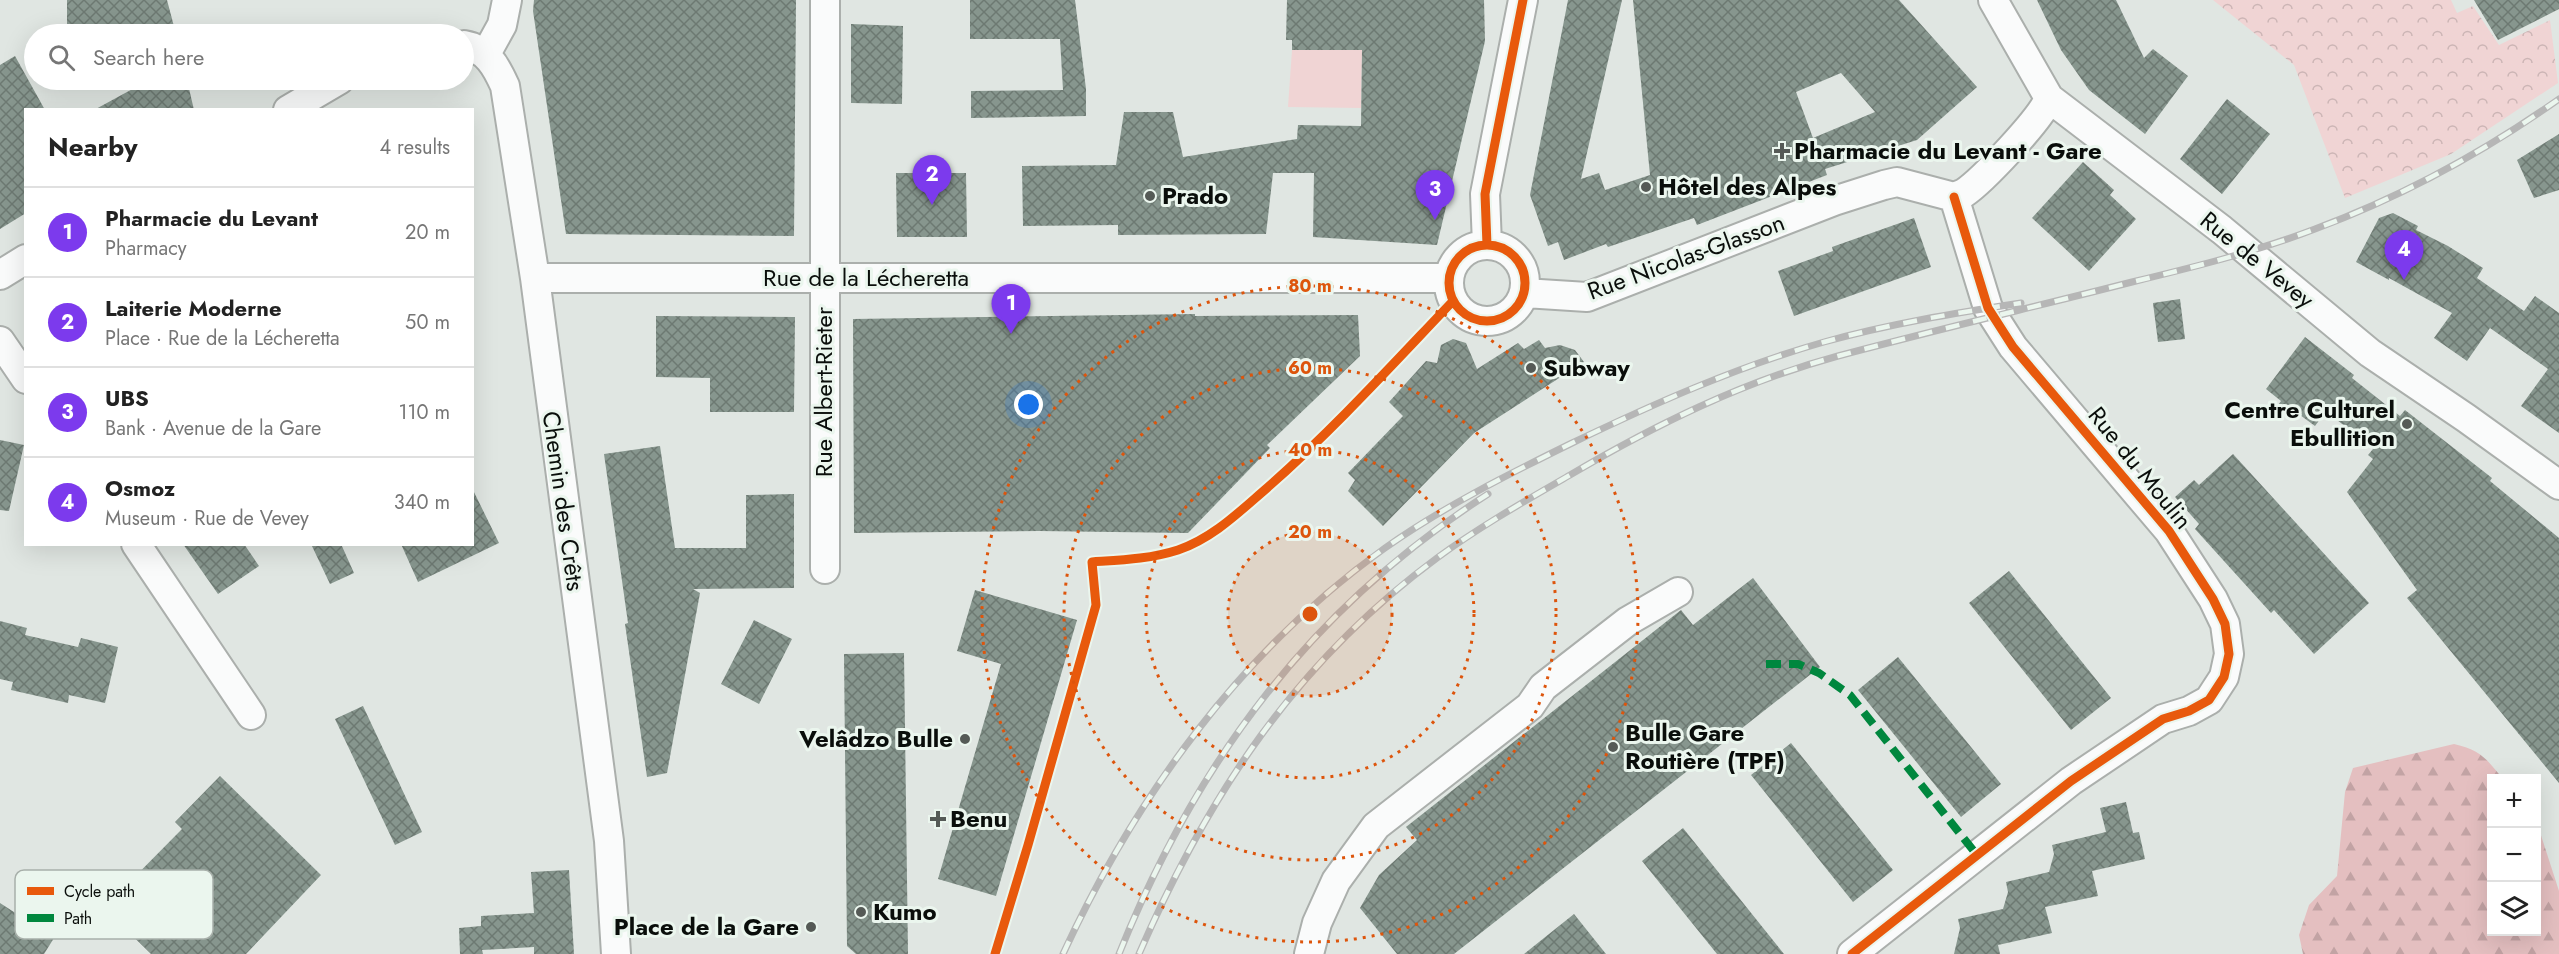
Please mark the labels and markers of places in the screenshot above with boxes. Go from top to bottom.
place label: Pharmacie du Levant - Gare [1794,133,2102,168]
marker: Pharmacie du Levant - Gare [1775,144,1789,158]
pin: 2 [912,156,952,205]
place label: Hôtel des Alpes [1658,169,1836,204]
pin: 3 [1416,170,1454,220]
place label: Prado [1162,178,1228,213]
marker: Hôtel des Alpes [1639,180,1653,194]
marker: Prado [1143,189,1157,203]
pin: 4 [2384,230,2424,280]
pin: 1 [992,284,1030,334]
place label: Subway [1543,350,1630,385]
marker: Subway [1524,361,1538,375]
place label: Centre Culturel Ebullition [2224,392,2395,455]
marker: Centre Culturel Ebullition [2400,417,2414,431]
centre of rings [1300,604,1320,624]
place label: Bulle Gare Routière (TPF) [1625,715,1785,778]
place label: Velâdzo Bulle [798,721,953,756]
marker: Velâdzo Bulle [958,732,972,746]
marker: Bulle Gare Routière (TPF) [1606,740,1620,754]
place label: Benu [950,801,1007,836]
marker: Benu [931,812,945,826]
place label: Kumo [873,894,937,929]
marker: Kumo [854,905,868,919]
place label: Place de la Gare [614,909,799,944]
marker: Place de la Gare [804,920,818,934]

